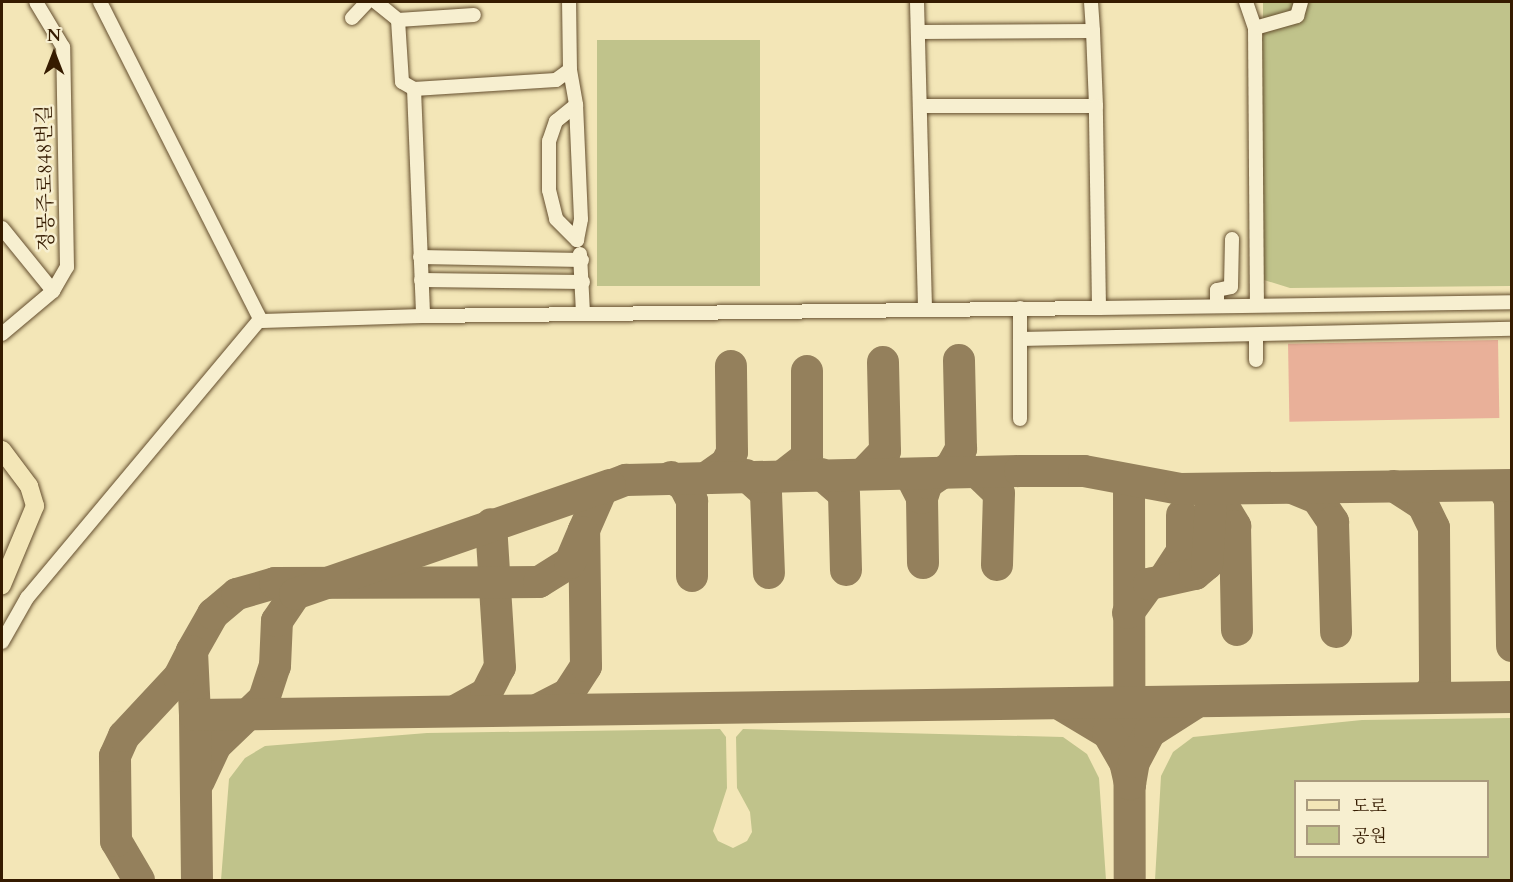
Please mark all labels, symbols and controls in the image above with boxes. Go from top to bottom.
north arrow [24,24,84,84]
text: N [47,25,61,47]
street label: 정몽주로848번길 [32,104,58,252]
legend [1294,780,1489,858]
text: 도로 [1352,794,1387,819]
text: 공원 [1352,824,1387,849]

